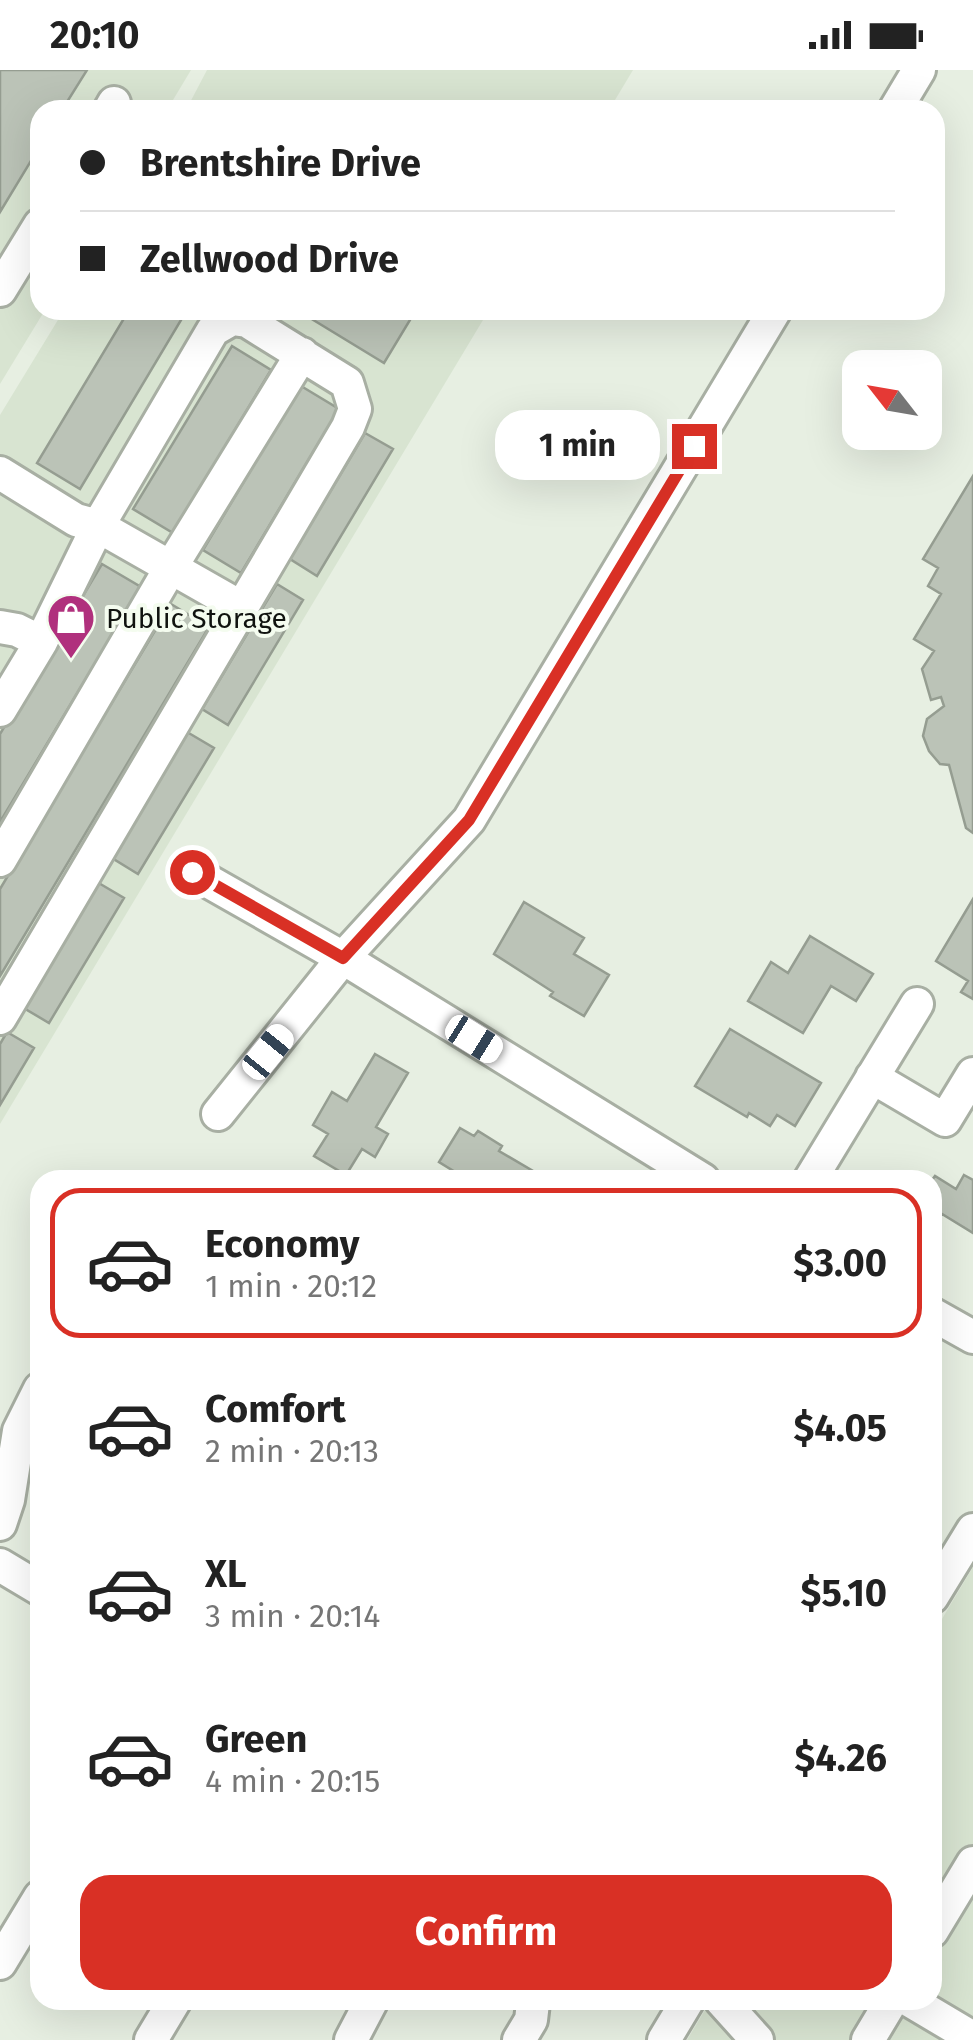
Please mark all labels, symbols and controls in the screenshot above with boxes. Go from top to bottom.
text: 20:10 [50,12,140,58]
text: Brentshire Drive [140,140,421,186]
text: Zellwood Drive [140,236,399,282]
north arrow [842,350,942,450]
map controls [842,350,942,450]
callout: 1 min [494,411,659,481]
route end [672,424,717,469]
text: 1 min [539,426,616,464]
shop icon: Public Storage [45,592,97,660]
place label: Public Storage [106,602,287,635]
route start [170,850,215,895]
car [441,1010,507,1068]
car [237,1019,299,1085]
icon: car [85,1218,175,1308]
text: Economy [205,1221,360,1267]
text: $3.00 [793,1240,887,1286]
text: 1 min · 20:12 [205,1267,377,1305]
icon: car [85,1383,175,1473]
text: Comfort [205,1386,346,1432]
text: $4.05 [793,1405,887,1451]
text: 2 min · 20:13 [205,1432,379,1470]
icon: car [85,1548,175,1638]
text: XL [205,1551,247,1597]
text: $5.10 [801,1570,887,1616]
text: 3 min · 20:14 [205,1597,380,1635]
icon: car [85,1713,175,1803]
text: Green [205,1716,308,1762]
text: $4.26 [794,1735,887,1781]
text: 4 min · 20:15 [205,1762,380,1800]
button: Confirm [80,1875,892,1990]

